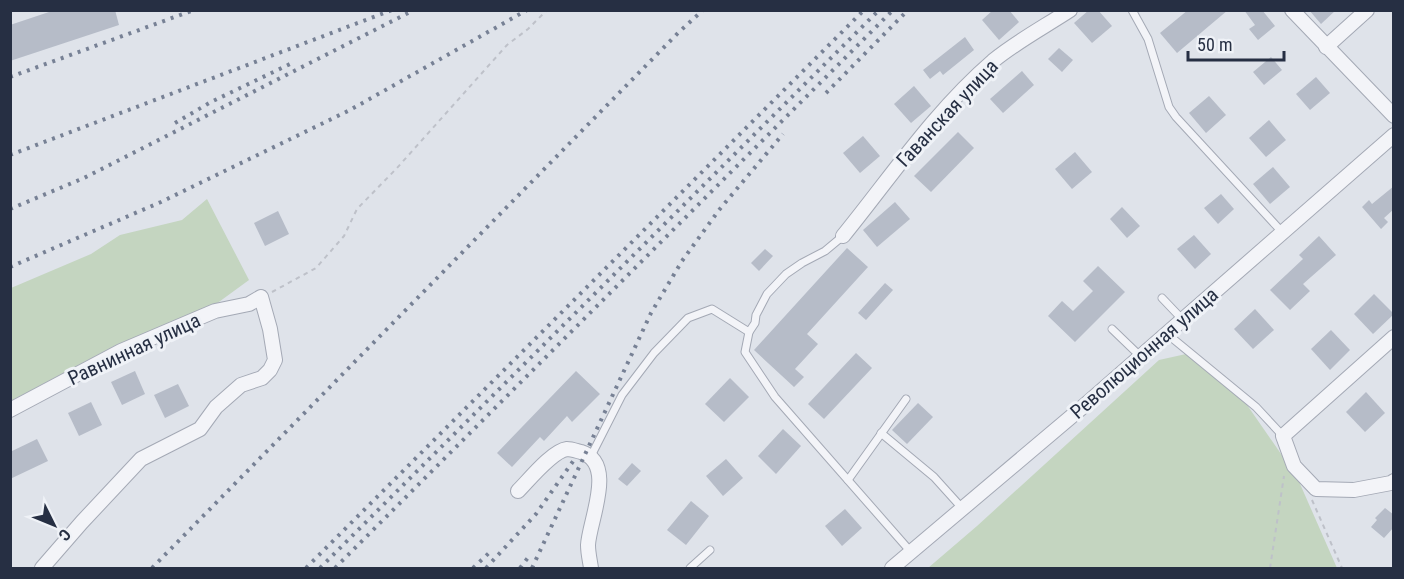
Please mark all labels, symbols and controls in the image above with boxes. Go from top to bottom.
scale bar [1188,24,1284,62]
text: 50 m [1197,34,1232,55]
street label: Гаванская улица [891,54,1003,172]
street label: Революционная улица [1065,282,1223,424]
street label: Равнинная улица [64,308,204,390]
north arrow [24,495,84,555]
text: С [55,525,75,545]

